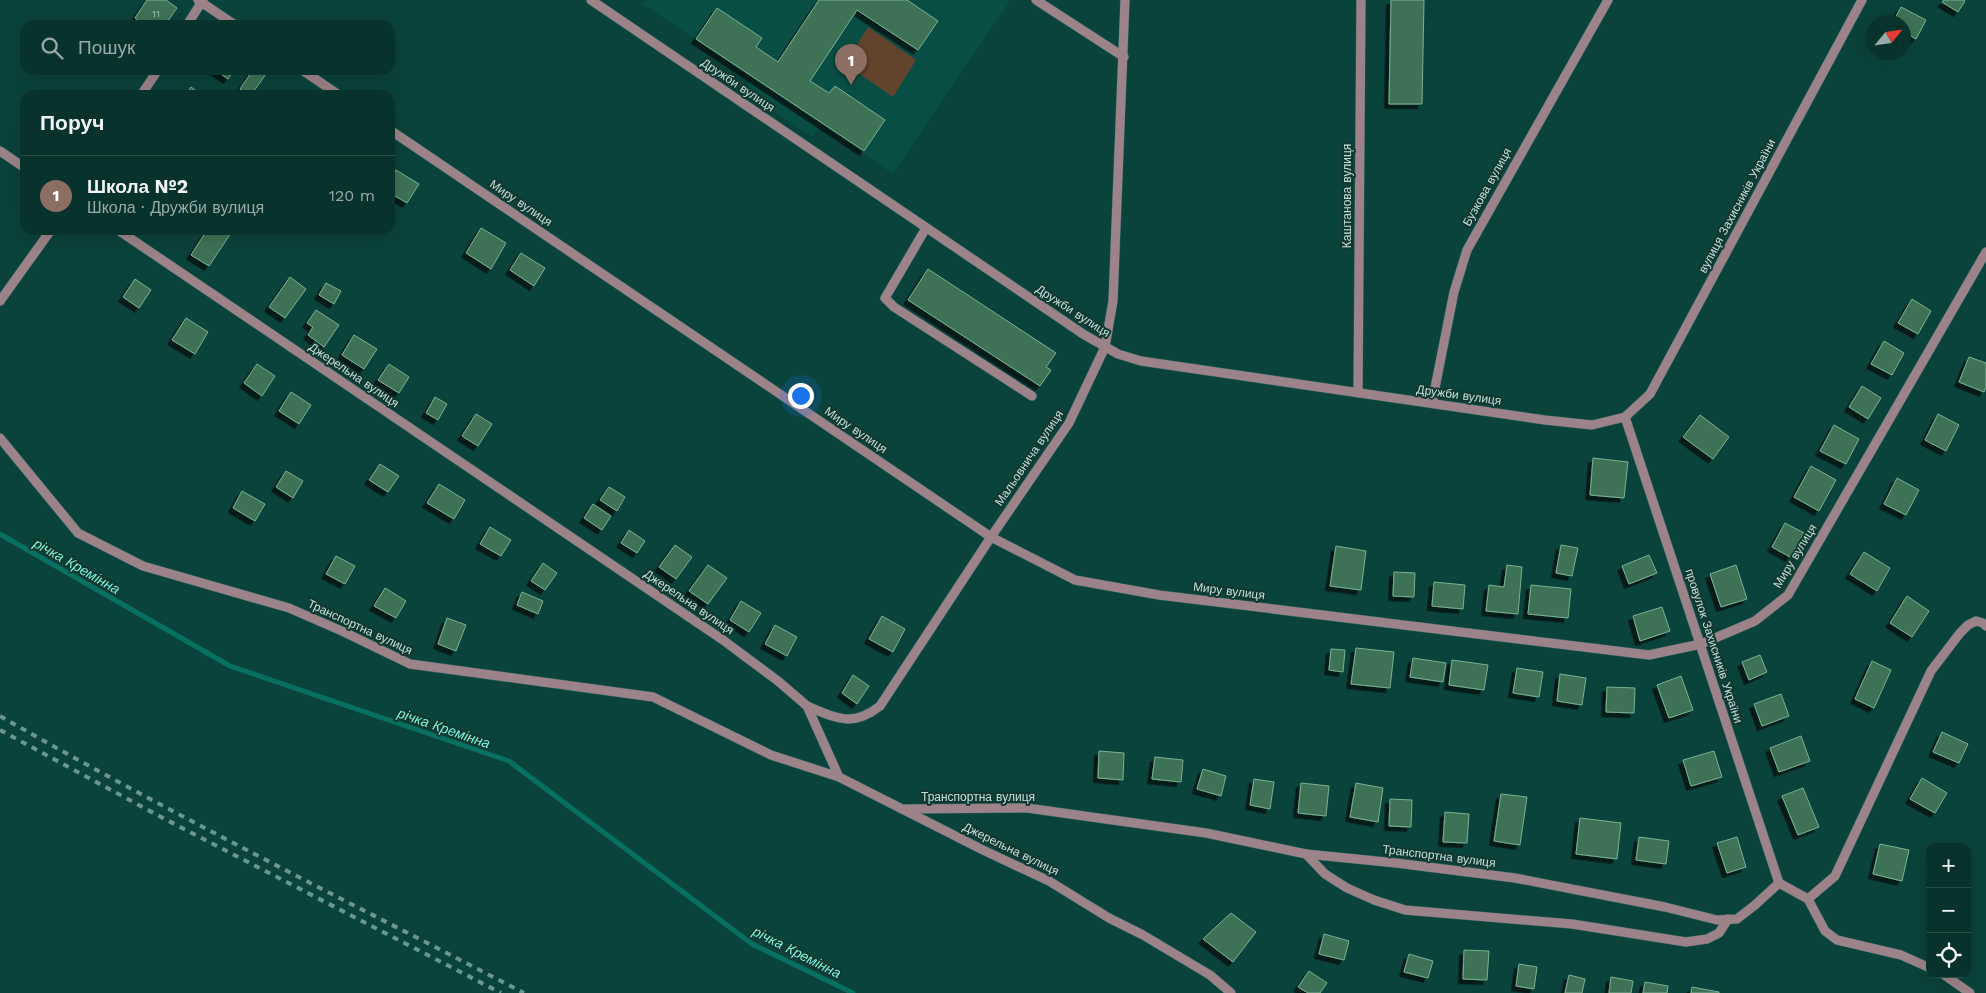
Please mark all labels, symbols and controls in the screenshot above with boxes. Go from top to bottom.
house number: 11 [152,8,160,19]
north arrow [1866,15,1911,60]
search box [20,20,395,75]
icon: search [38,34,66,62]
text: Пошук [78,36,135,59]
pin: 1 [835,44,867,85]
street label: Дружби вулиця [699,55,777,115]
text: Поруч [40,110,104,135]
street label: вулиця Захисників України [1696,137,1778,275]
street label: Каштанова вулиця [1340,144,1354,248]
street label: Бузкова вулиця [1460,146,1514,228]
text: Школа №2 [87,175,188,198]
street label: Миру вулиця [487,177,555,229]
text: 1 [53,186,59,205]
text: 120 m [329,186,375,205]
text: Школа · Дружби вулиця [87,198,264,217]
street label: Дружби вулиця [1033,282,1113,340]
street label: Джерельна вулиця [306,340,402,410]
street label: Дружби вулиця [1416,382,1502,408]
your location [788,383,814,409]
street label: Миру вулиця [822,404,890,456]
street label: Мальовнича вулиця [992,407,1066,509]
street label: Миру вулиця [1770,521,1820,591]
water label: річка Кремінна [30,534,123,597]
street label: Джерельна вулиця [641,567,737,637]
street label: провулок Захисників України [1682,567,1746,725]
street label: Миру вулиця [1192,580,1266,602]
street label: Транспортна вулиця [305,597,415,657]
water label: річка Кремінна [395,704,493,751]
street label: Транспортна вулиця [921,790,1035,804]
street label: Джерельна вулиця [961,820,1061,878]
street label: Транспортна вулиця [1382,842,1496,870]
map controls [1926,843,1971,978]
button: + [1926,843,1971,888]
button: − [1926,888,1971,933]
water label: річка Кремінна [749,922,844,981]
button: locate [1926,933,1971,978]

